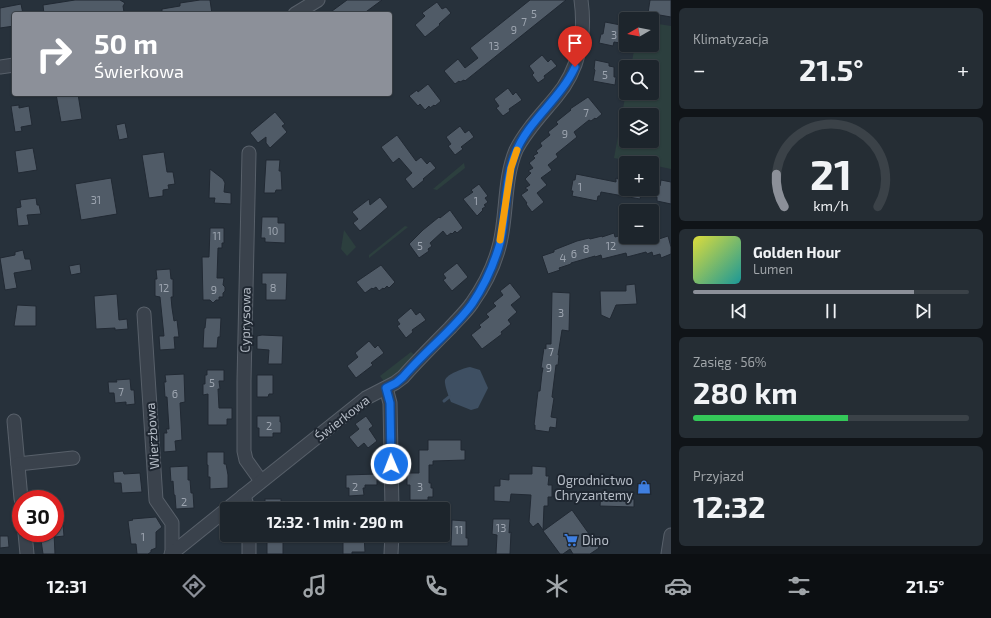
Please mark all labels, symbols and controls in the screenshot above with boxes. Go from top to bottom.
house number: 5 [531,7,537,20]
north arrow [619,12,659,52]
map controls [619,12,659,244]
house number: 7 [521,15,527,28]
house number: 9 [511,23,517,36]
text: 50 m [94,26,158,60]
pin [558,26,592,67]
icon: right [28,28,80,80]
house number: 3 [611,28,617,41]
text: Klimatyzacja [693,31,769,47]
icon: arrive [564,32,586,54]
house number: 13 [489,39,499,52]
text: 21.5° [799,51,864,87]
text: − [693,56,706,82]
text: + [957,56,969,82]
text: Świerkowa [94,60,184,82]
button: search [619,60,659,100]
house number: 5 [602,68,608,81]
house number: 7 [583,106,589,119]
button: layers [619,108,659,148]
house number: 9 [562,127,568,140]
text: 21 [810,147,852,197]
button: + [619,156,659,196]
house number: 1 [578,180,582,193]
house number: 31 [91,193,101,206]
house number: 1 [474,194,478,207]
text: km/h [813,196,849,213]
button: − [619,204,659,244]
house number: 10 [267,224,279,237]
house number: 11 [213,229,221,242]
house number: 5 [417,239,423,252]
house number: 12 [606,239,616,252]
house number: 8 [583,242,589,255]
text: Golden Hour [753,243,841,261]
house number: 6 [571,247,577,260]
house number: 4 [560,251,567,264]
text: Lumen [753,261,793,277]
house number: 12 [159,281,169,294]
house number: 8 [270,281,276,294]
house number: 9 [211,283,217,296]
street label: Cyprysowa [236,287,254,353]
icon: previous [728,300,750,322]
icon: pause [820,300,842,322]
icon: next [912,300,934,322]
house number: 3 [558,306,564,319]
house number: 7 [548,345,554,358]
text: Zasięg · 56% [693,354,766,370]
house number: 9 [546,361,552,374]
text: 280 km [693,374,798,410]
house number: 5 [209,376,215,389]
house number: 7 [118,385,124,398]
house number: 6 [172,387,178,400]
street label: Świerkowa [311,391,373,444]
street label: Wierzbowa [142,402,162,470]
house number: 2 [266,419,272,432]
position arrow [370,443,412,485]
text: Przyjazd [693,468,744,484]
place label: Ogrodnictwo Chryzantemy [554,472,633,503]
shop icon: Ogrodnictwo Chryzantemy [636,479,652,495]
house number: 2 [352,480,358,493]
house number: 3 [417,480,423,493]
text: 12:32 [693,488,766,524]
speed limit sign: 30 [12,490,64,542]
house number: 2 [181,495,187,508]
text: 12:32 · 1 min · 290 m [267,513,403,531]
house number: 13 [496,521,506,534]
house number: 11 [455,523,463,536]
house number: 1 [141,530,145,543]
supermarket icon: Dino [563,532,579,548]
place label: Dino [582,532,609,548]
icon: directions [180,572,208,600]
icon: music [301,572,329,600]
icon: phone [422,572,450,600]
icon: climate [543,572,571,600]
icon: car [664,572,692,600]
icon: filters [785,572,813,600]
text: 12:31 [46,575,87,597]
text: 21.5° [906,575,945,597]

